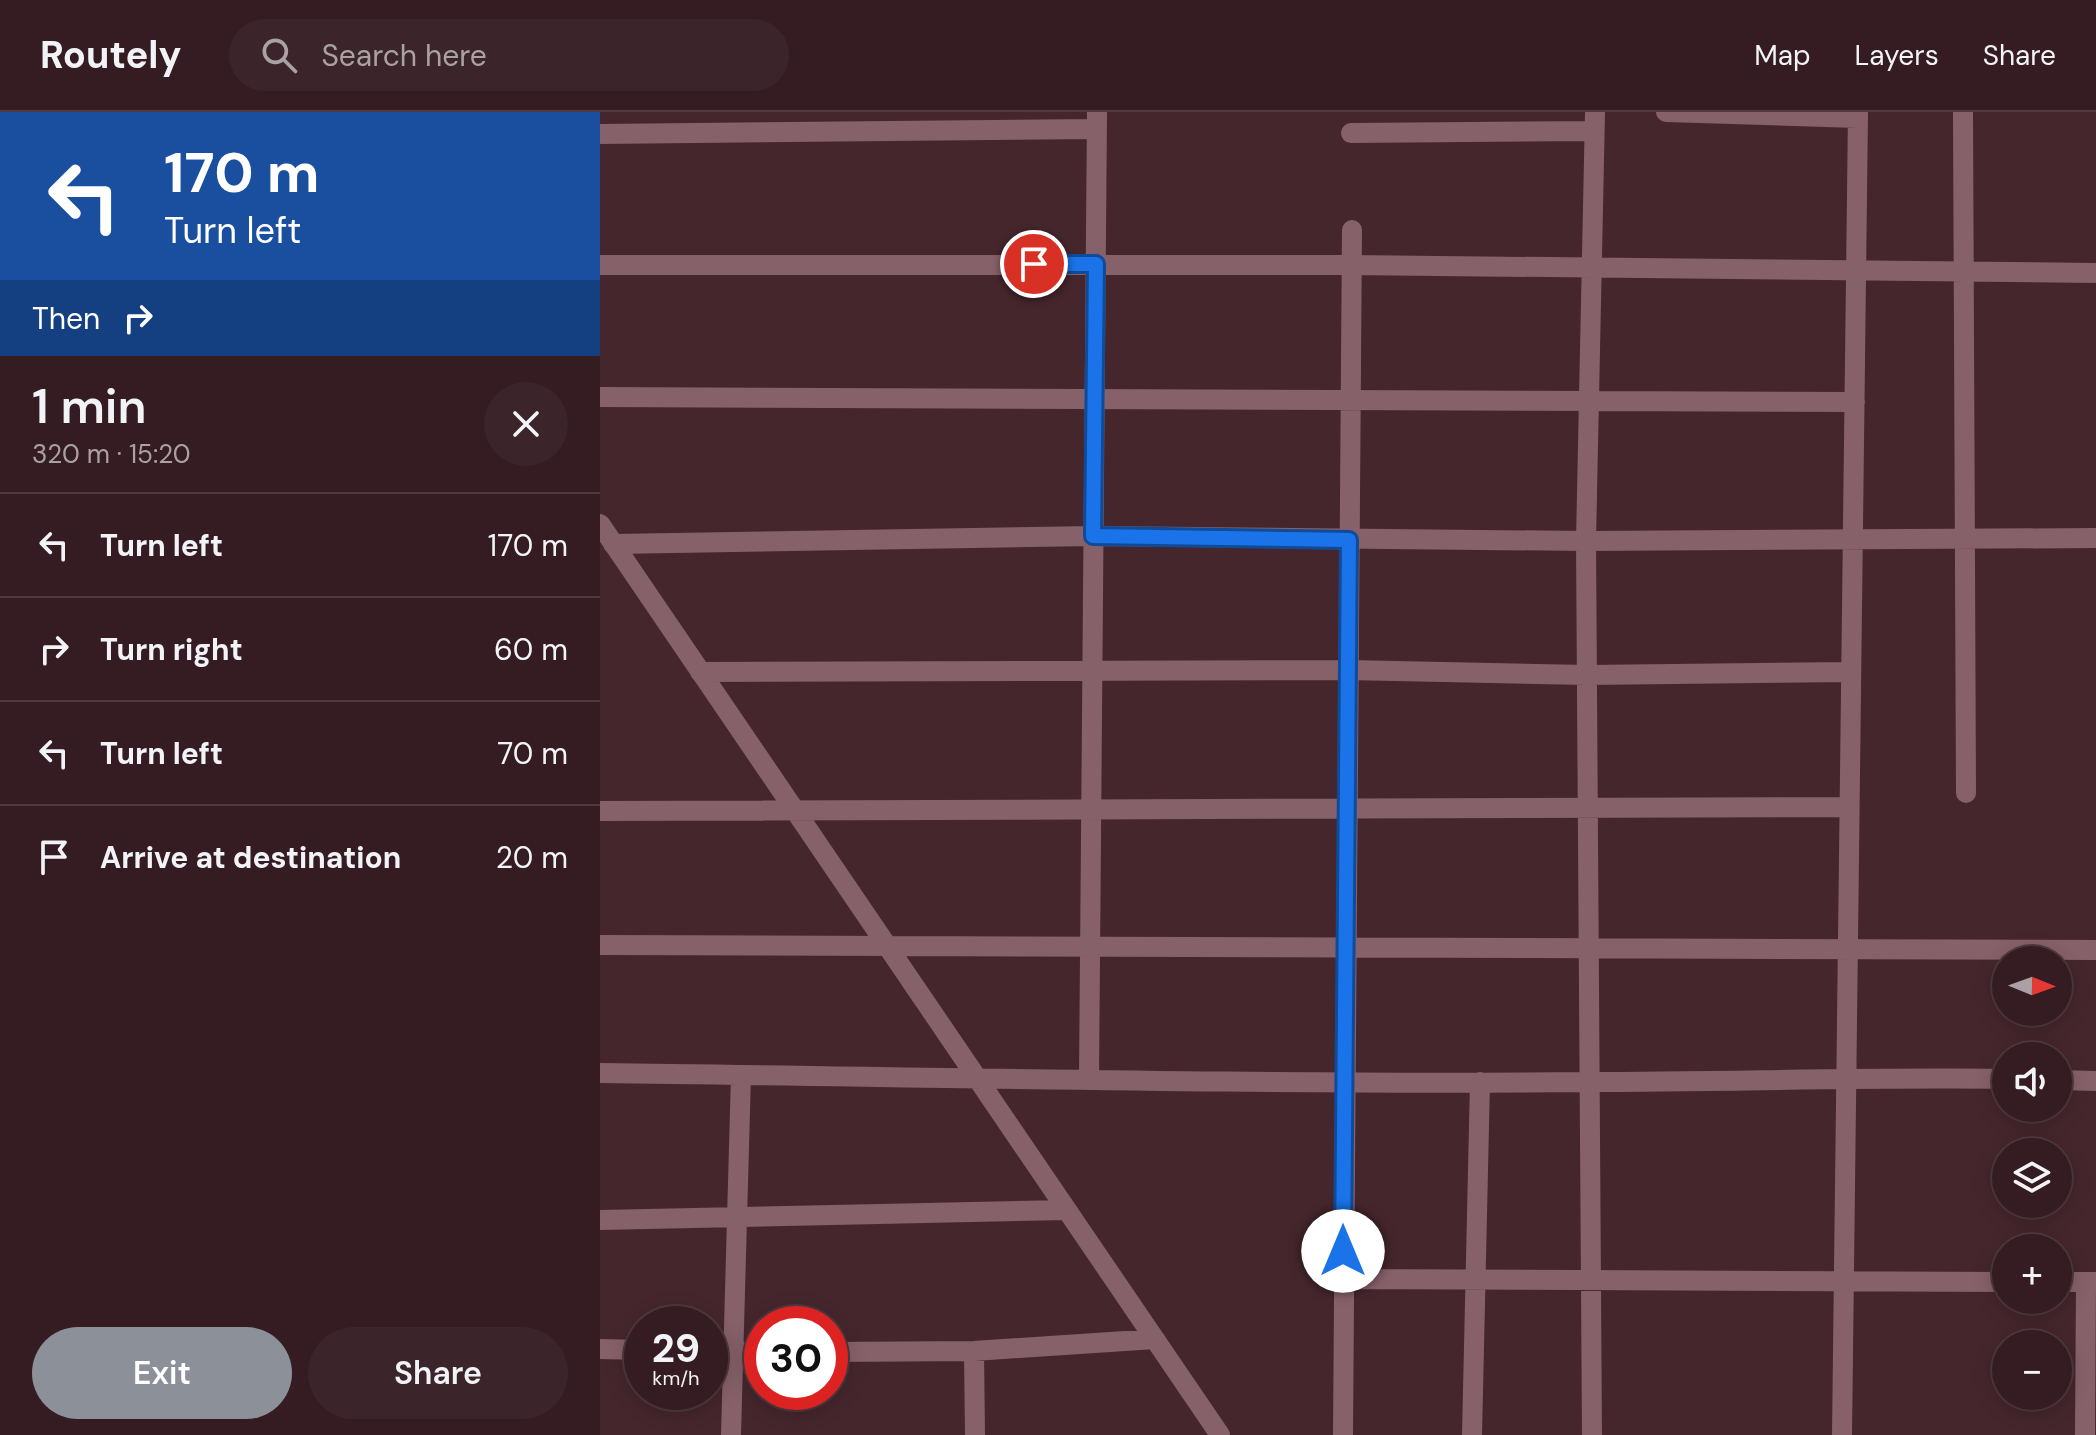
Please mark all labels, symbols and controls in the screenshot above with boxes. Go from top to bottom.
search box [229,19,789,91]
text: Routely [40,30,181,80]
icon: search [257,33,301,77]
text: Search here [321,36,487,75]
text: Map [1754,37,1811,74]
text: Layers [1855,37,1939,74]
text: Share [1983,37,2056,74]
text: 170 m [164,136,319,209]
icon: left [32,144,136,248]
text: Turn left [164,207,301,254]
pin [1000,230,1068,298]
icon: arrive [1012,242,1056,286]
icon: right [116,296,160,340]
text: Then [32,299,100,338]
text: 1 min [32,375,147,438]
button: close [484,382,568,466]
text: 320 m · 15:20 [32,437,191,471]
icon: left [32,523,76,567]
text: Turn left [100,526,223,565]
text: 170 m [488,526,568,565]
icon: right [32,627,76,671]
text: Turn right [100,630,243,669]
text: 60 m [494,630,568,669]
icon: left [32,731,76,775]
text: Turn left [100,734,223,773]
text: 70 m [497,734,568,773]
icon: arrive [32,835,76,879]
text: Arrive at destination [100,838,401,877]
text: 20 m [496,838,568,877]
north arrow [1992,946,2072,1026]
map controls [1992,946,2072,1410]
button: sound [1992,1042,2072,1122]
button: layers [1992,1138,2072,1218]
position arrow [1301,1209,1385,1293]
button: + [1992,1234,2072,1314]
speed limit sign: 30 [744,1306,848,1410]
text: 29 [652,1322,700,1374]
button: Exit [32,1327,292,1419]
button: Share [308,1327,568,1419]
button: − [1992,1330,2072,1410]
text: km/h [652,1365,700,1391]

